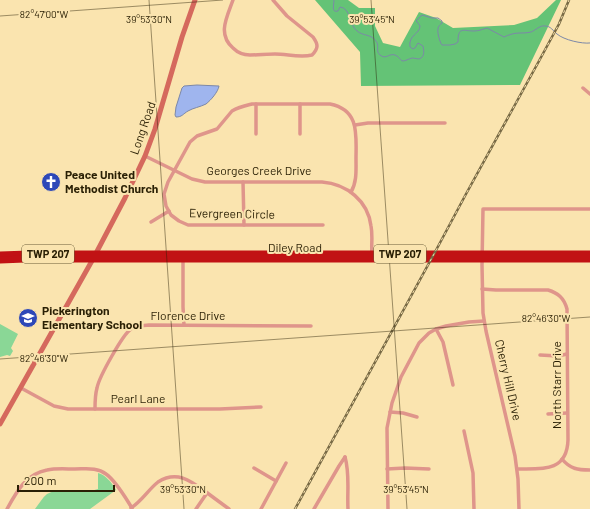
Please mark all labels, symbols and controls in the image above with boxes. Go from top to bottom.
text: 82°47'00"W [20,8,68,20]
text: 39°53'30"N [126,13,172,25]
text: 39°53'45"N [349,13,395,25]
street label: Long Road [126,99,158,156]
street label: Georges Creek Drive [207,163,311,177]
place label: Peace United Methodist Church [65,167,158,195]
church icon: Peace United Methodist Church [40,171,62,193]
street label: Evergreen Circle [189,205,275,221]
street label: Diley Road [268,240,322,254]
road number: TWP 207 [22,245,74,263]
road number: TWP 207 [374,245,426,263]
place label: Pickerington Elementary School [42,303,142,331]
school or university icon: Pickerington Elementary School [17,307,39,329]
street label: Florence Drive [151,308,225,322]
text: 82°46'30"W [522,312,571,324]
street label: Cherry Hill Drive [493,338,525,422]
street label: North Starr Drive [549,341,563,429]
text: 82°46'30"W [20,352,69,364]
street label: Pearl Lane [111,391,165,405]
scale bar [18,467,114,493]
text: 200 m [24,473,56,487]
text: 39°53'30"N [160,483,206,495]
text: 39°53'45"N [383,483,429,495]

